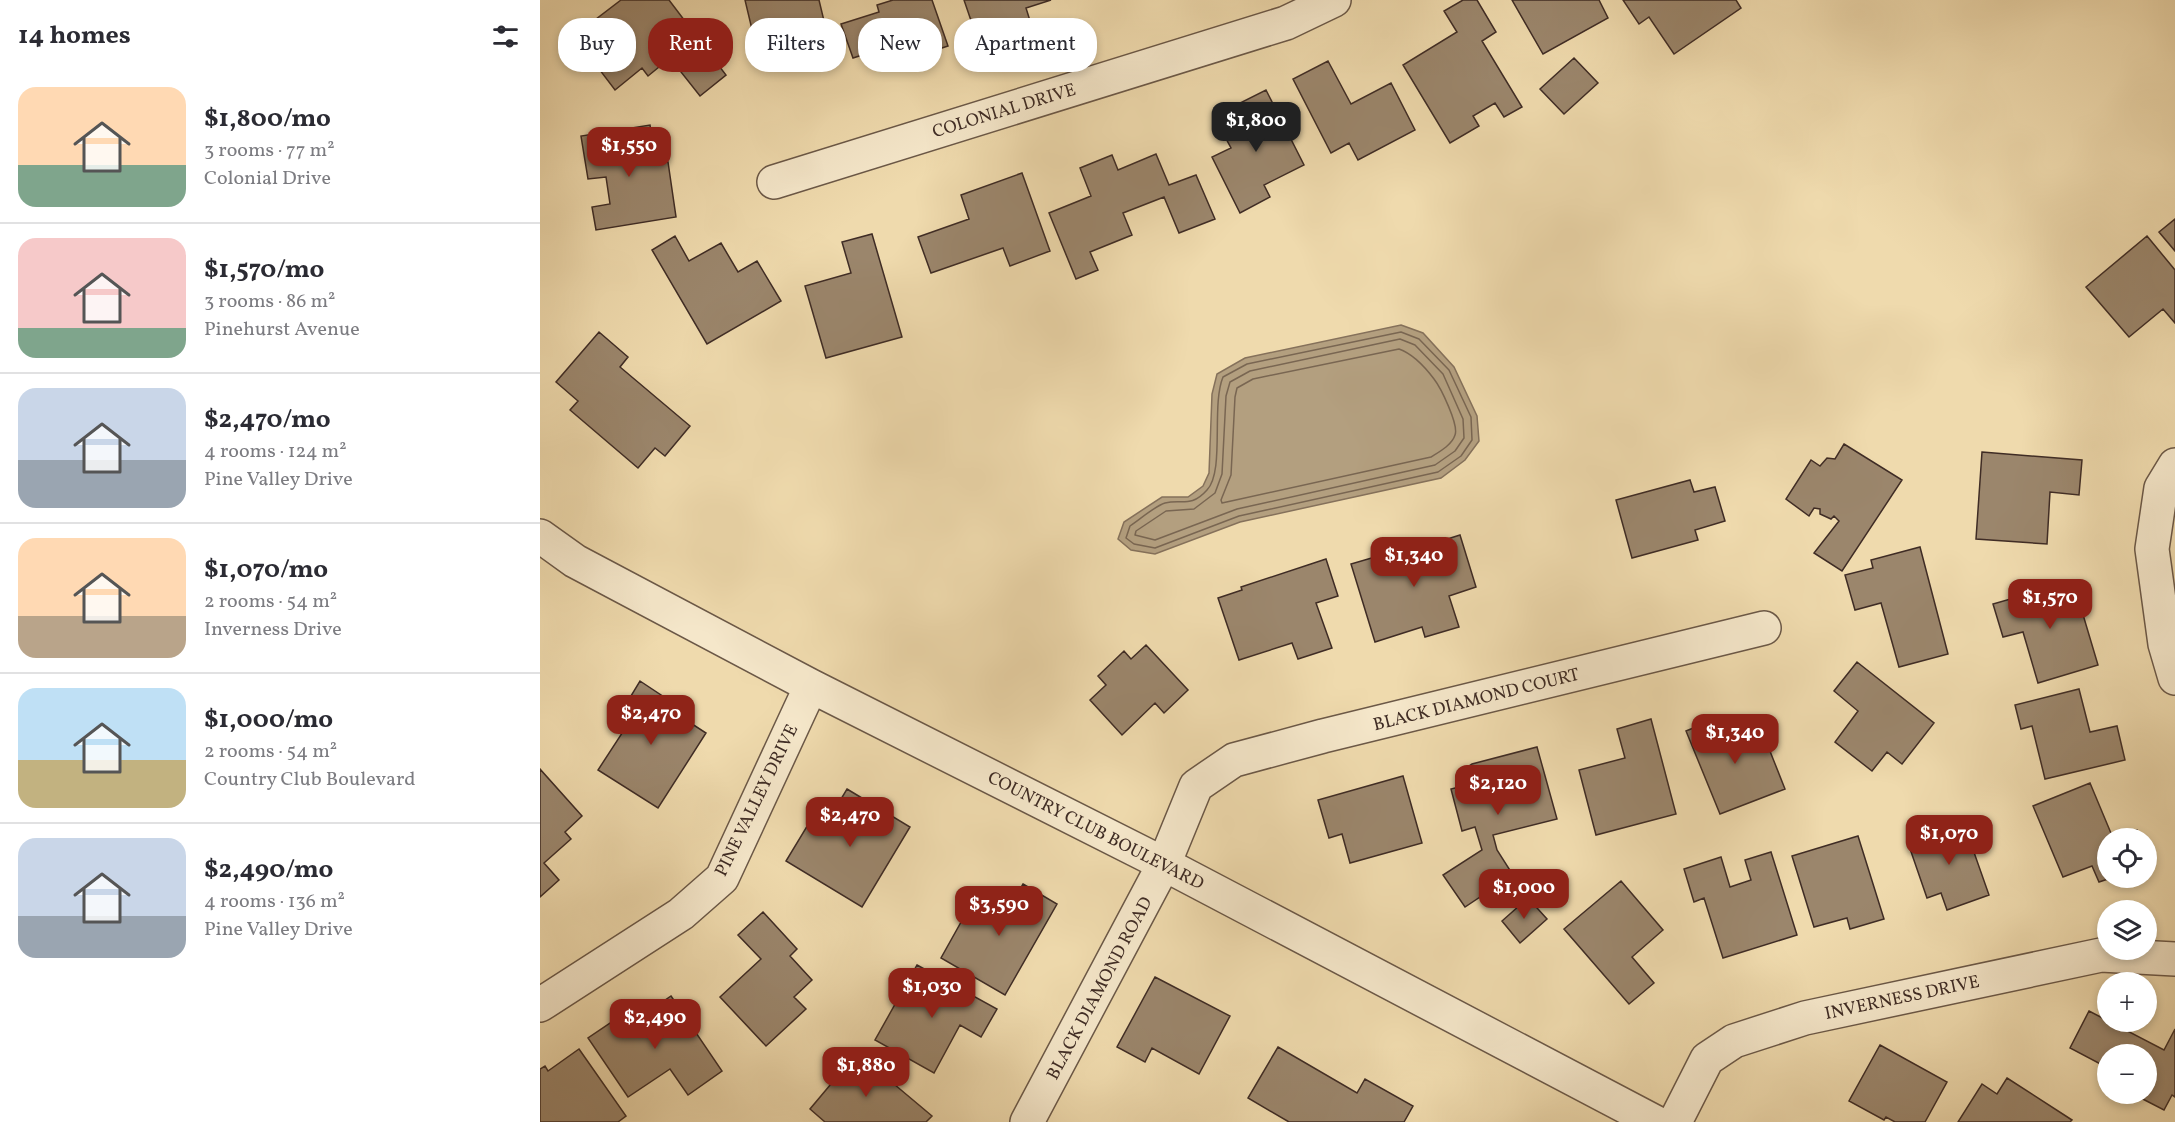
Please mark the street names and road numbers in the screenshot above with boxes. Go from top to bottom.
street label: COLONIAL DRIVE [930,78,1079,145]
street label: BLACK DIAMOND COURT [1371,663,1583,738]
street label: PINE VALLEY DRIVE [710,720,805,881]
street label: COUNTRY CLUB BOULEVARD [983,766,1208,897]
street label: BLACK DIAMOND ROAD [1041,893,1159,1085]
street label: INVERNESS DRIVE [1823,970,1982,1027]

